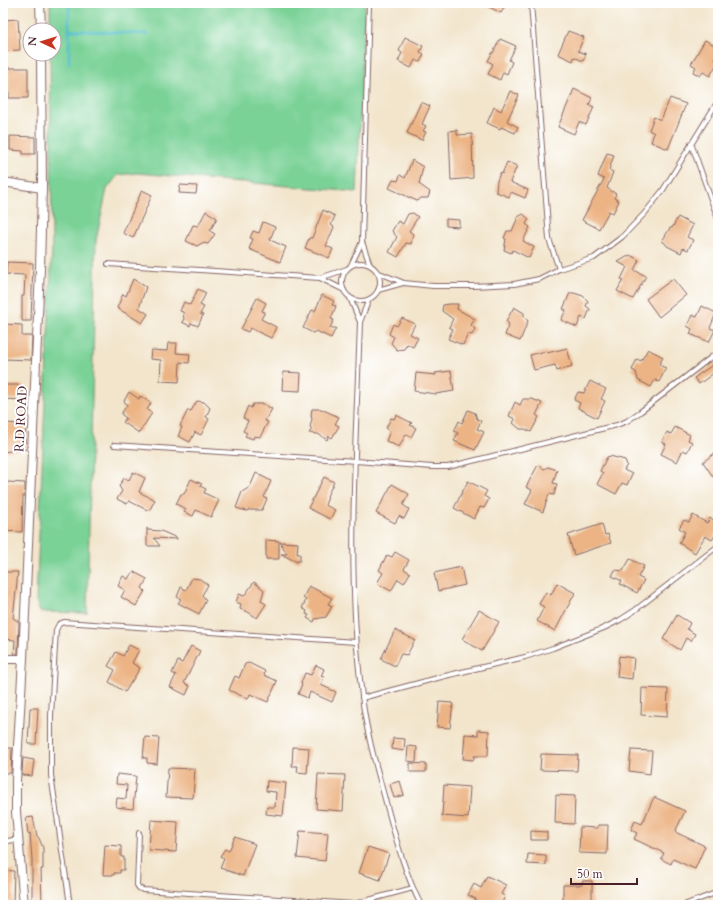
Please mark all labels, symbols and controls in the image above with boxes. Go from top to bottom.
north arrow [22,22,62,62]
text: N [25,36,40,47]
street label: R.D ROAD [10,385,32,453]
scale bar [571,860,637,886]
text: 50 m [577,866,604,882]

